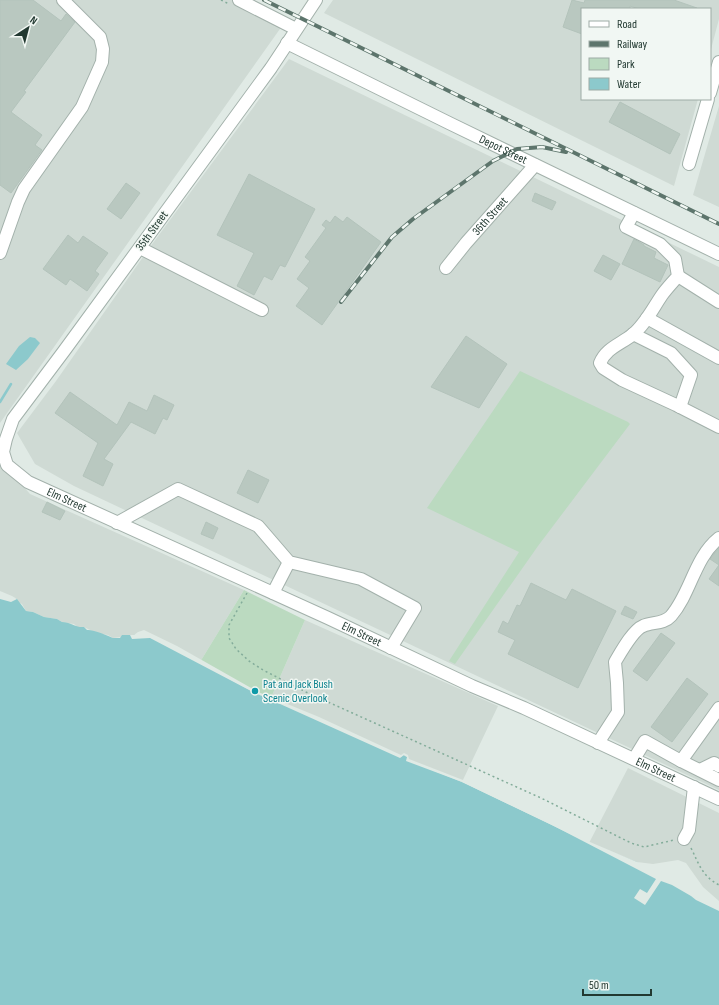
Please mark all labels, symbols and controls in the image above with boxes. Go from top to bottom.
north arrow [8,8,48,48]
legend [581,8,711,100]
text: N [27,13,40,27]
text: Road [617,17,637,32]
text: Railway [617,37,648,52]
text: Park [617,57,635,72]
text: Water [617,77,641,92]
street label: Depot Street [477,131,530,167]
street label: 36th Street [469,193,511,238]
street label: 35th Street [132,208,172,254]
street label: Elm Street [45,484,89,515]
street label: Elm Street [339,618,384,650]
place label: Pat and Jack Bush Scenic Overlook [263,677,333,706]
marker: Pat and Jack Bush Scenic Overlook [250,686,260,696]
street label: Elm Street [634,754,679,785]
scale bar [583,971,651,997]
text: 50 m [589,978,609,993]

